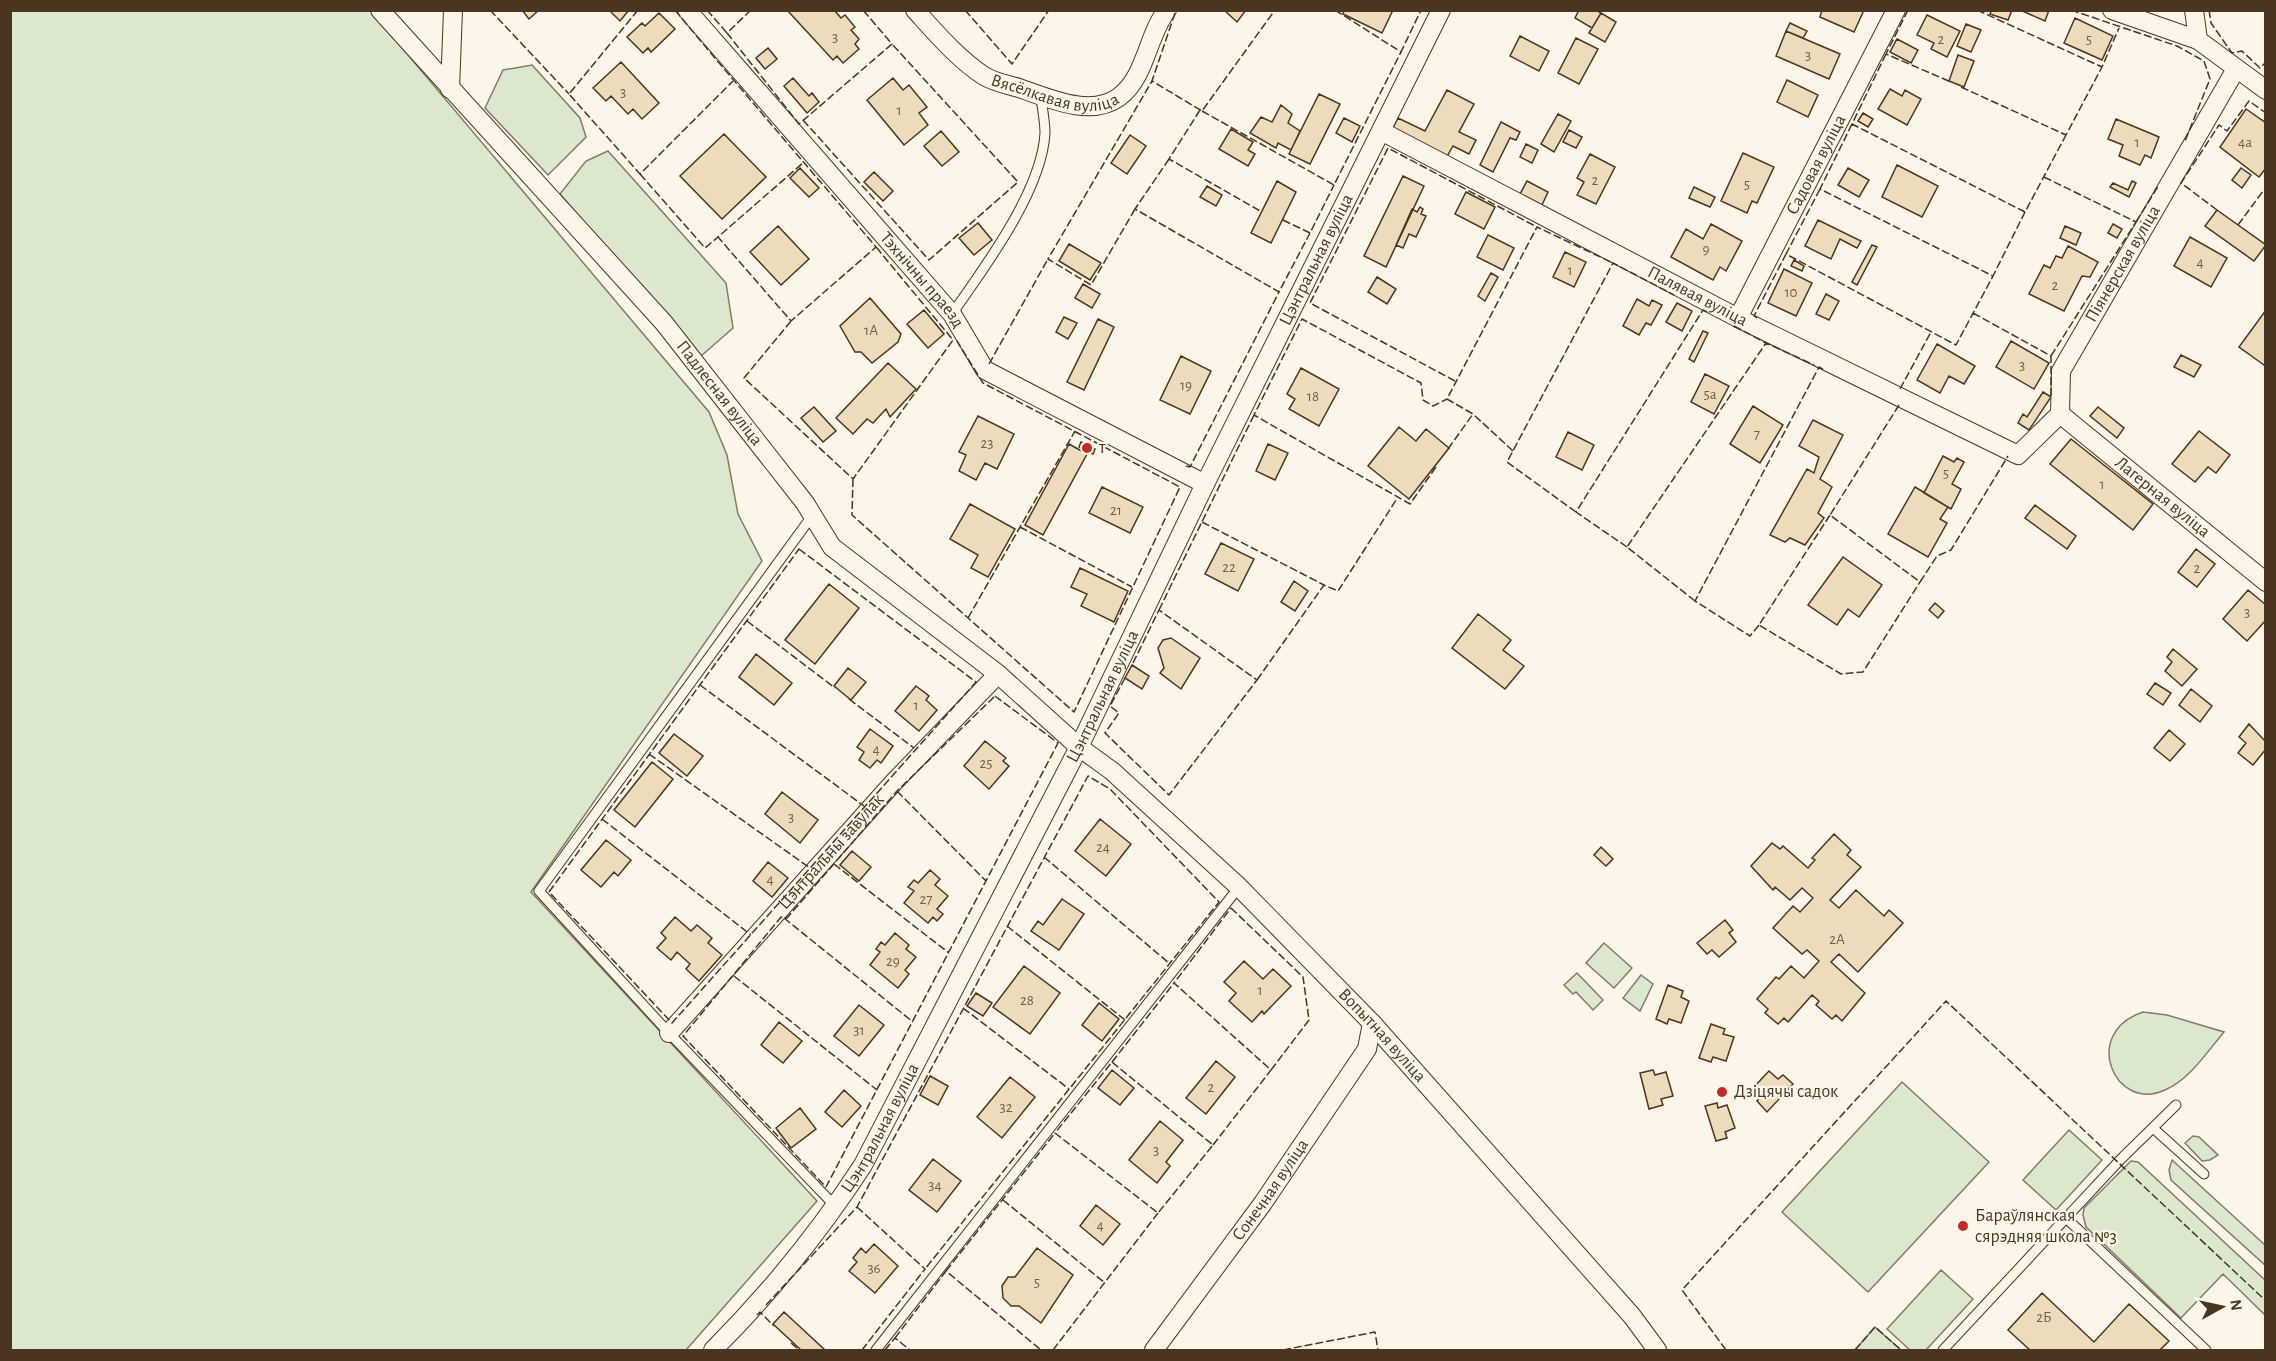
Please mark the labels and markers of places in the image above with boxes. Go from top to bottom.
place label: т [1098,439,1106,457]
marker: т [1080,441,1094,455]
place label: Дзіцячы садок [1734,1083,1839,1101]
marker: Дзіцячы садок [1715,1085,1729,1099]
place label: Бараўлянская сярэдняя школа №3 [1975,1207,2117,1246]
marker: Бараўлянская сярэдняя школа №3 [1956,1219,1970,1233]

